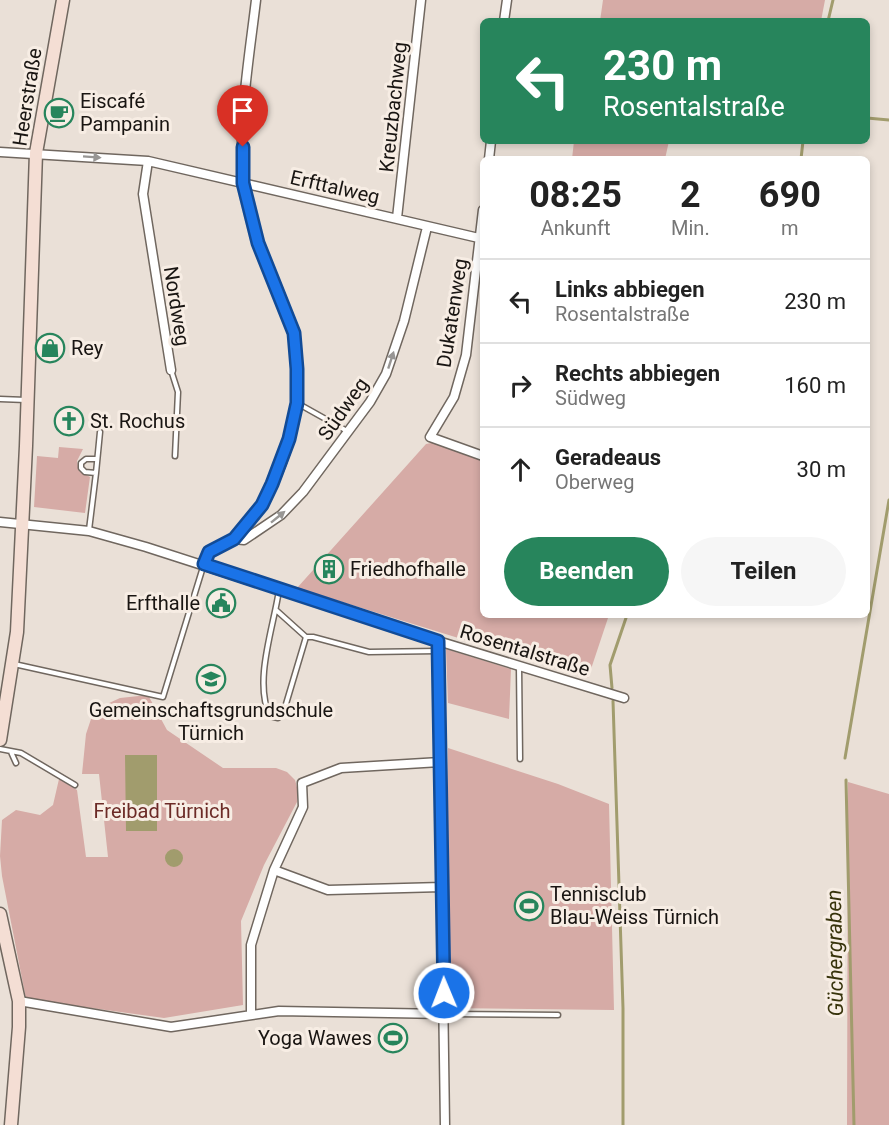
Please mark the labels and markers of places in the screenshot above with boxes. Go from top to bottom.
pin [217,85,268,147]
place label: Eiscafé Pampanin [80,89,170,136]
cafe icon: Eiscafé Pampanin [43,97,75,129]
shop icon: Rey [34,332,66,364]
place label: Rey [71,336,104,360]
church icon: St. Rochus [53,405,85,437]
place label: St. Rochus [90,409,185,433]
building icon: Friedhofhalle [313,553,345,585]
place label: Friedhofhalle [350,557,466,581]
public building icon: Erfthalle [205,587,237,619]
place label: Erfthalle [126,591,200,615]
school or university icon: Gemeinschaftsgrundschule Türnich [195,663,227,695]
place label: Gemeinschaftsgrundschule Türnich [89,698,333,745]
place label: Tennisclub Blau-Weiss Türnich [550,882,719,929]
sports icon: Tennisclub Blau-Weiss Türnich [513,890,545,922]
sports icon: Yoga Wawes [377,1022,409,1054]
place label: Yoga Wawes [258,1026,372,1050]

